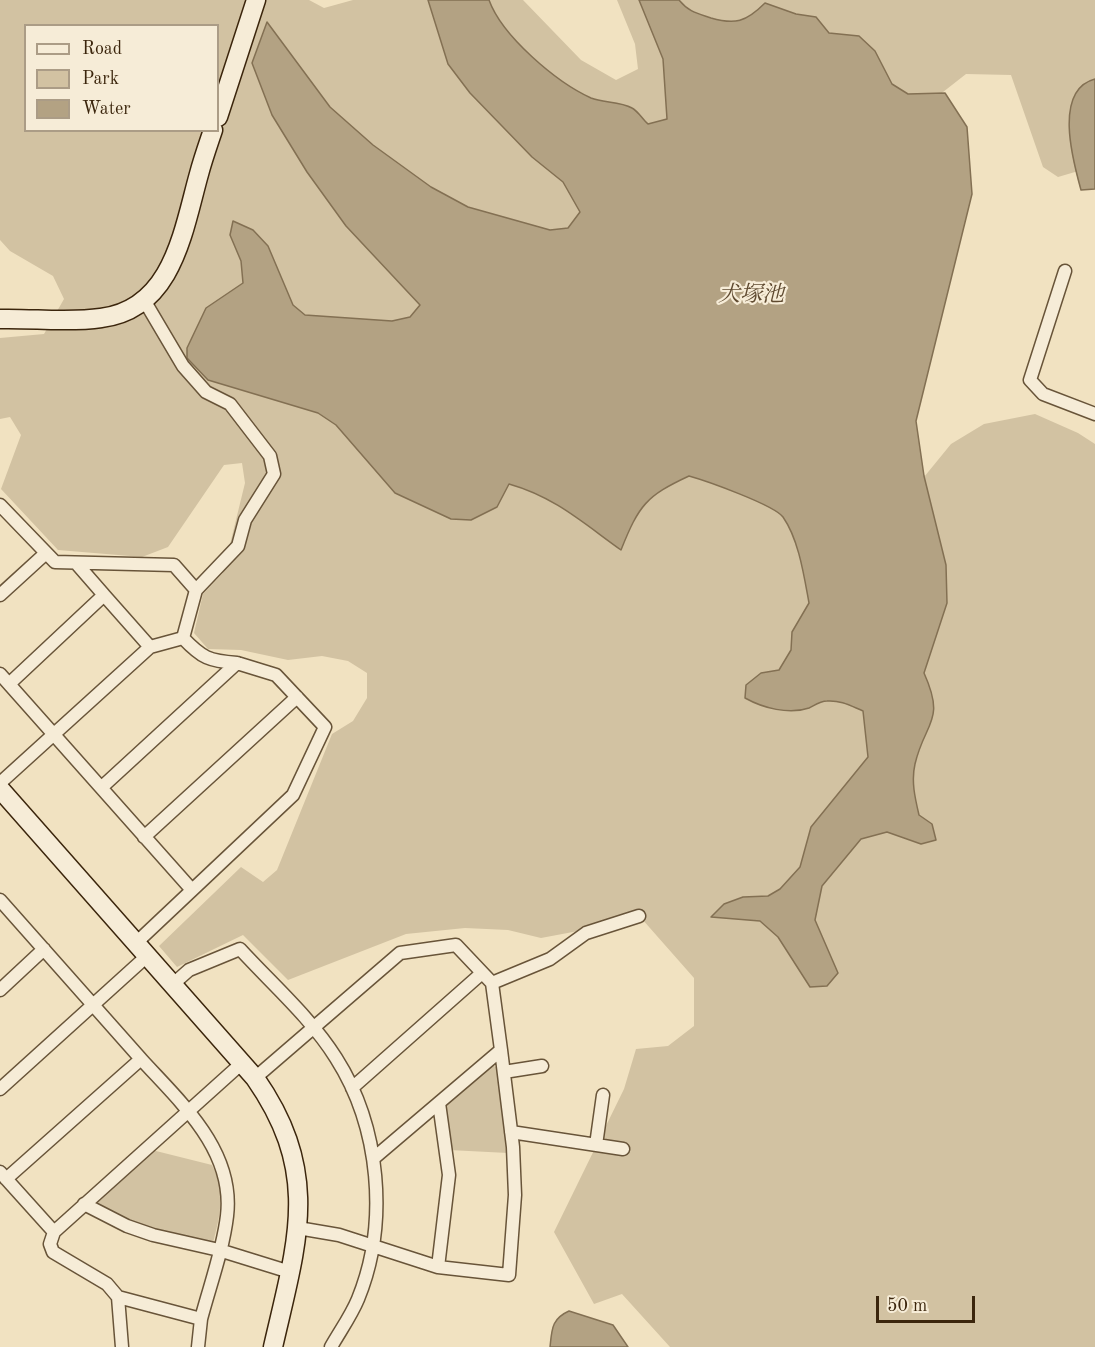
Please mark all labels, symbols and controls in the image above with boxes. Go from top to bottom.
legend [24,24,219,132]
text: Road [82,40,122,58]
text: Park [82,70,119,88]
text: Water [82,100,131,118]
water label: 犬塚池 [718,282,784,308]
scale bar [879,1284,978,1322]
text: 50 m [887,1297,927,1315]

